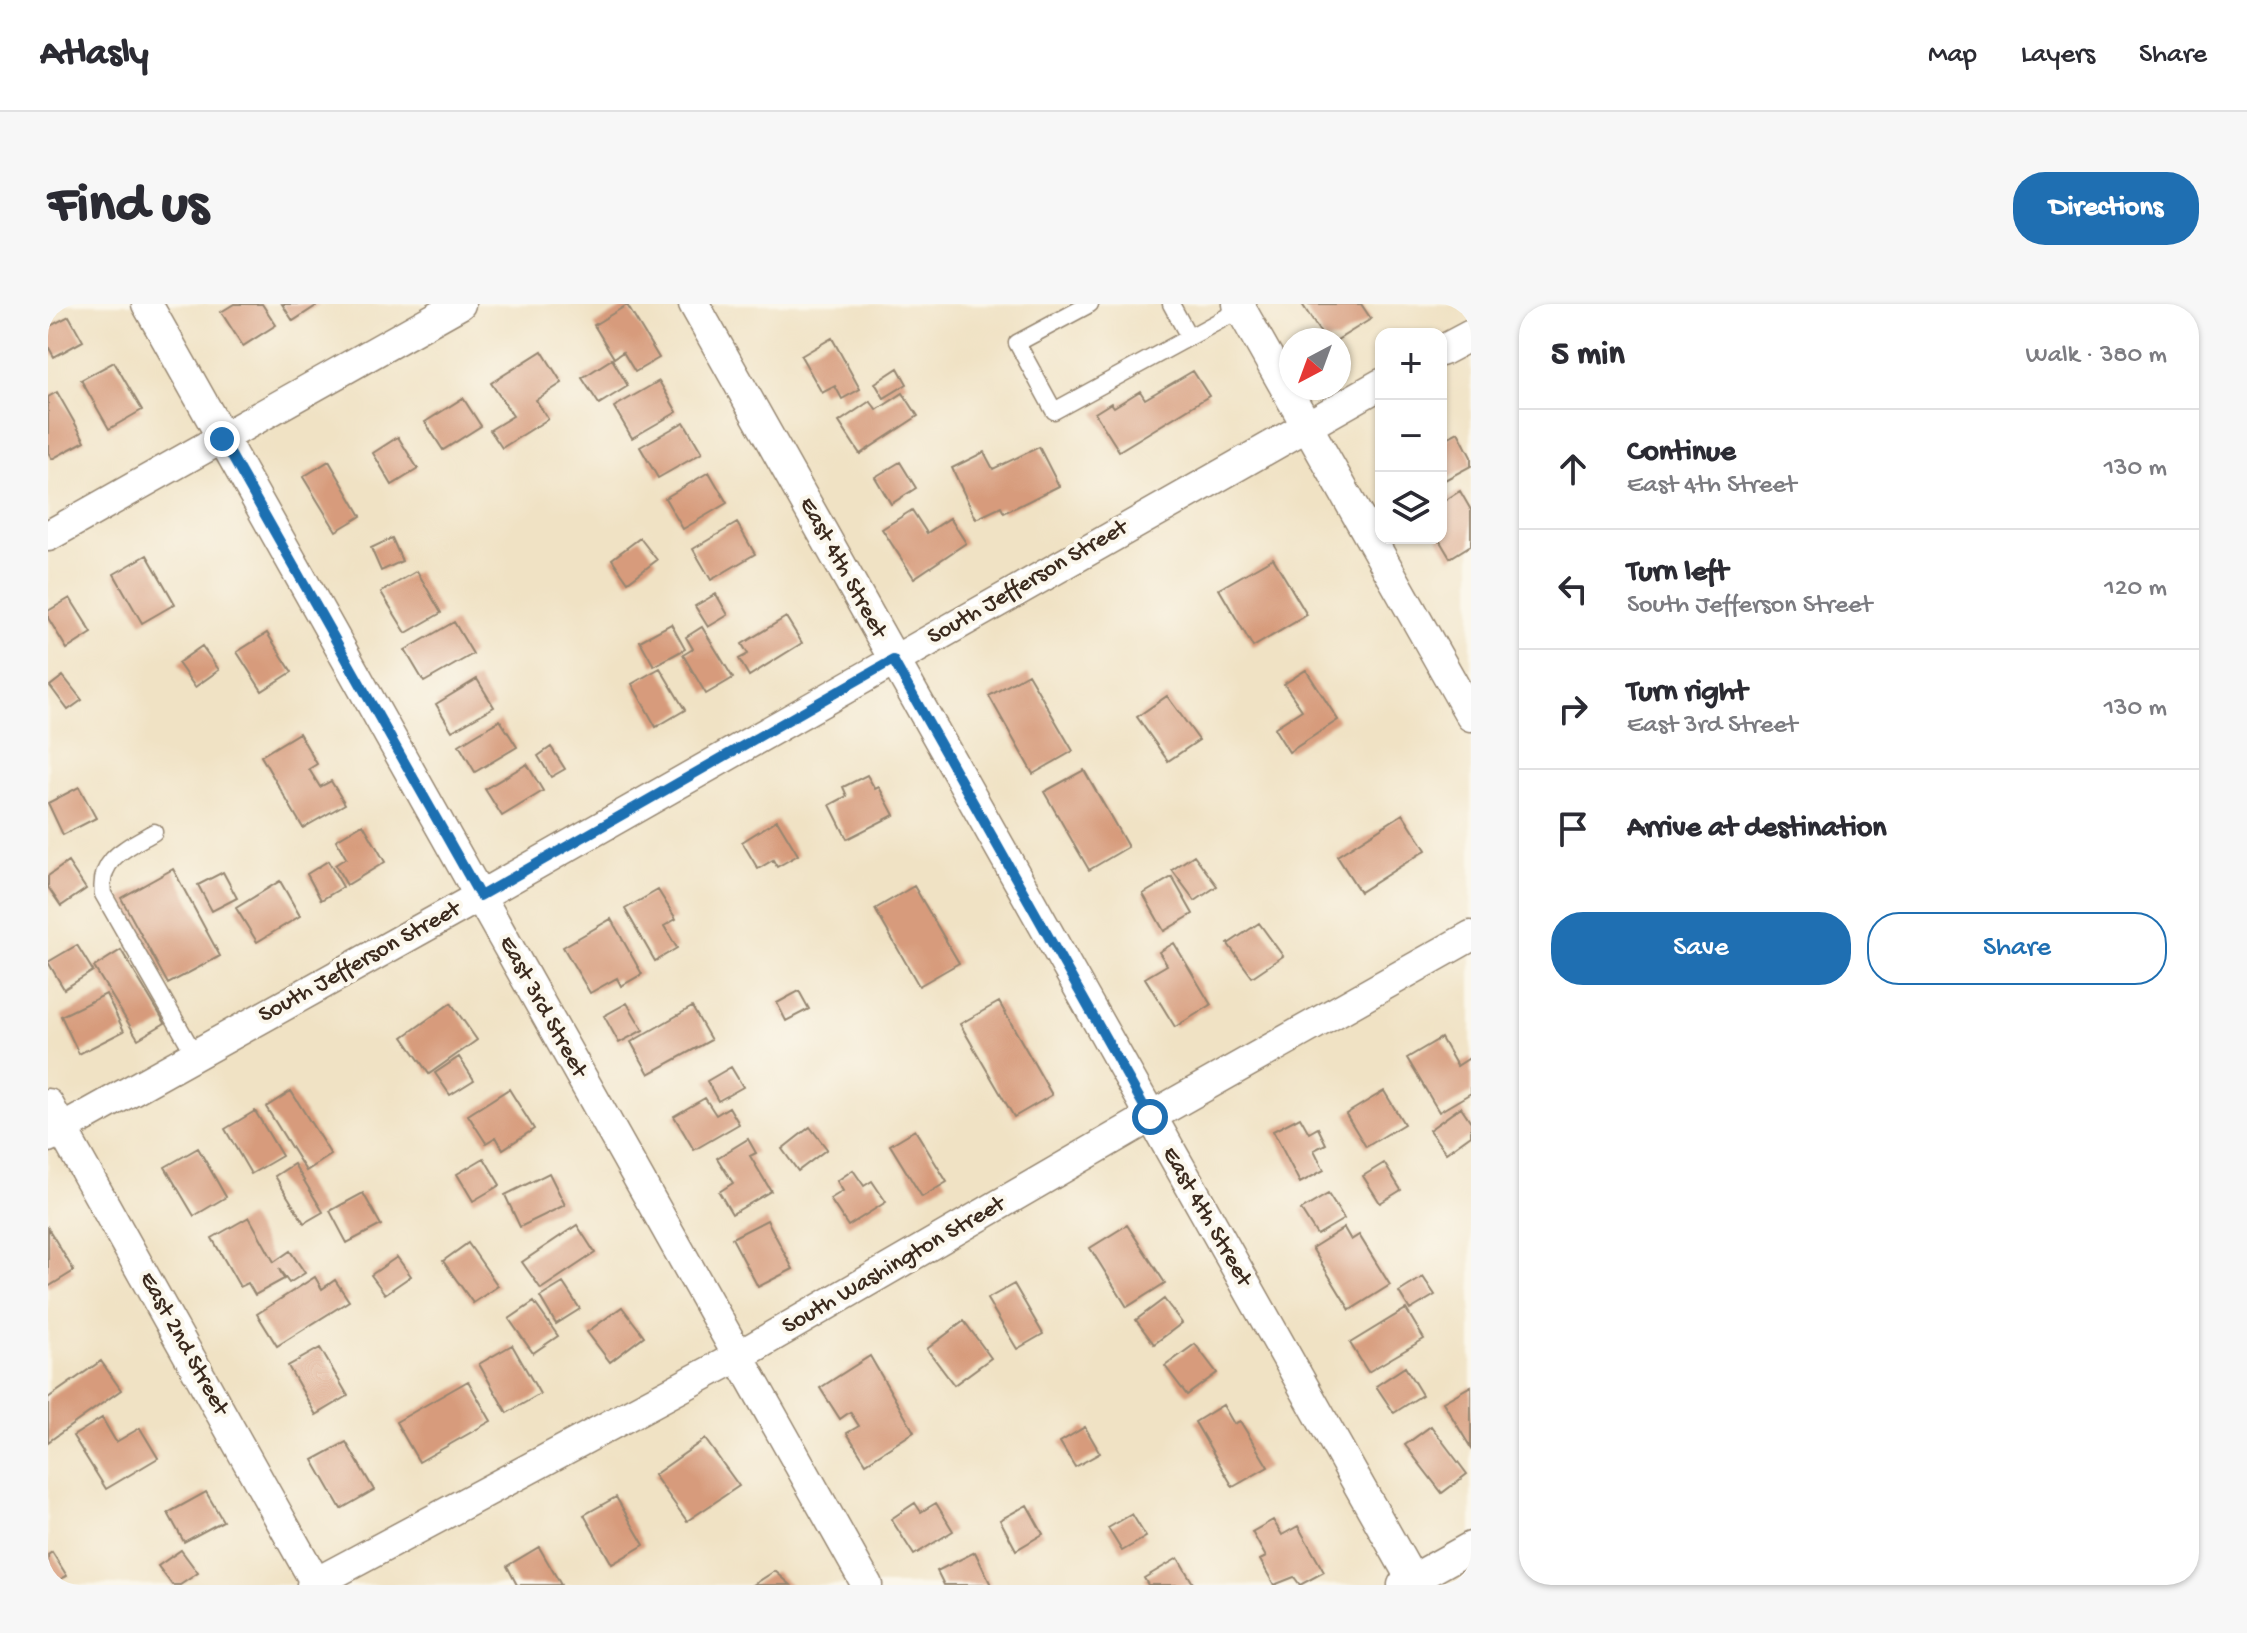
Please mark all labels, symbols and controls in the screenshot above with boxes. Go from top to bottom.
text: Atlasly [40,33,148,77]
text: Map [1928,39,1977,72]
text: Layers [2021,39,2095,72]
text: Share [2139,39,2207,72]
button: Directions [2013,172,2199,245]
text: Find us [48,175,208,241]
north arrow [1279,328,1351,400]
map controls [1375,328,1447,544]
button: + [1375,328,1447,400]
text: 5 min [1551,336,1625,376]
text: Walk · 380 m [2026,341,2167,372]
button: − [1375,400,1447,472]
route end [204,421,240,457]
text: Continue [1627,436,1736,471]
icon: ahead [1551,447,1595,491]
text: 130 m [2104,454,2167,485]
text: East 4th Street [1627,471,1796,502]
button: layers [1375,472,1447,544]
street label: East 4th Street [791,493,894,645]
street label: South Jefferson Street [923,513,1135,652]
text: Turn left [1627,556,1728,591]
icon: left [1551,567,1595,611]
text: 120 m [2104,574,2167,605]
text: South Jefferson Street [1627,591,1872,622]
text: Turn right [1627,676,1747,711]
icon: right [1551,687,1595,731]
text: 130 m [2104,694,2167,725]
text: East 3rd Street [1627,711,1797,742]
icon: arrive [1551,807,1595,851]
text: Arrive at destination [1627,812,1887,847]
street label: South Jefferson Street [254,894,468,1031]
button: Save [1551,912,1851,985]
button: Share [1867,912,2167,985]
street label: East 3rd Street [491,931,594,1085]
route start [1132,1099,1168,1135]
street label: East 4th Street [1154,1142,1259,1294]
street label: South Washington Street [778,1189,1012,1342]
street label: East 2nd Street [132,1267,235,1423]

